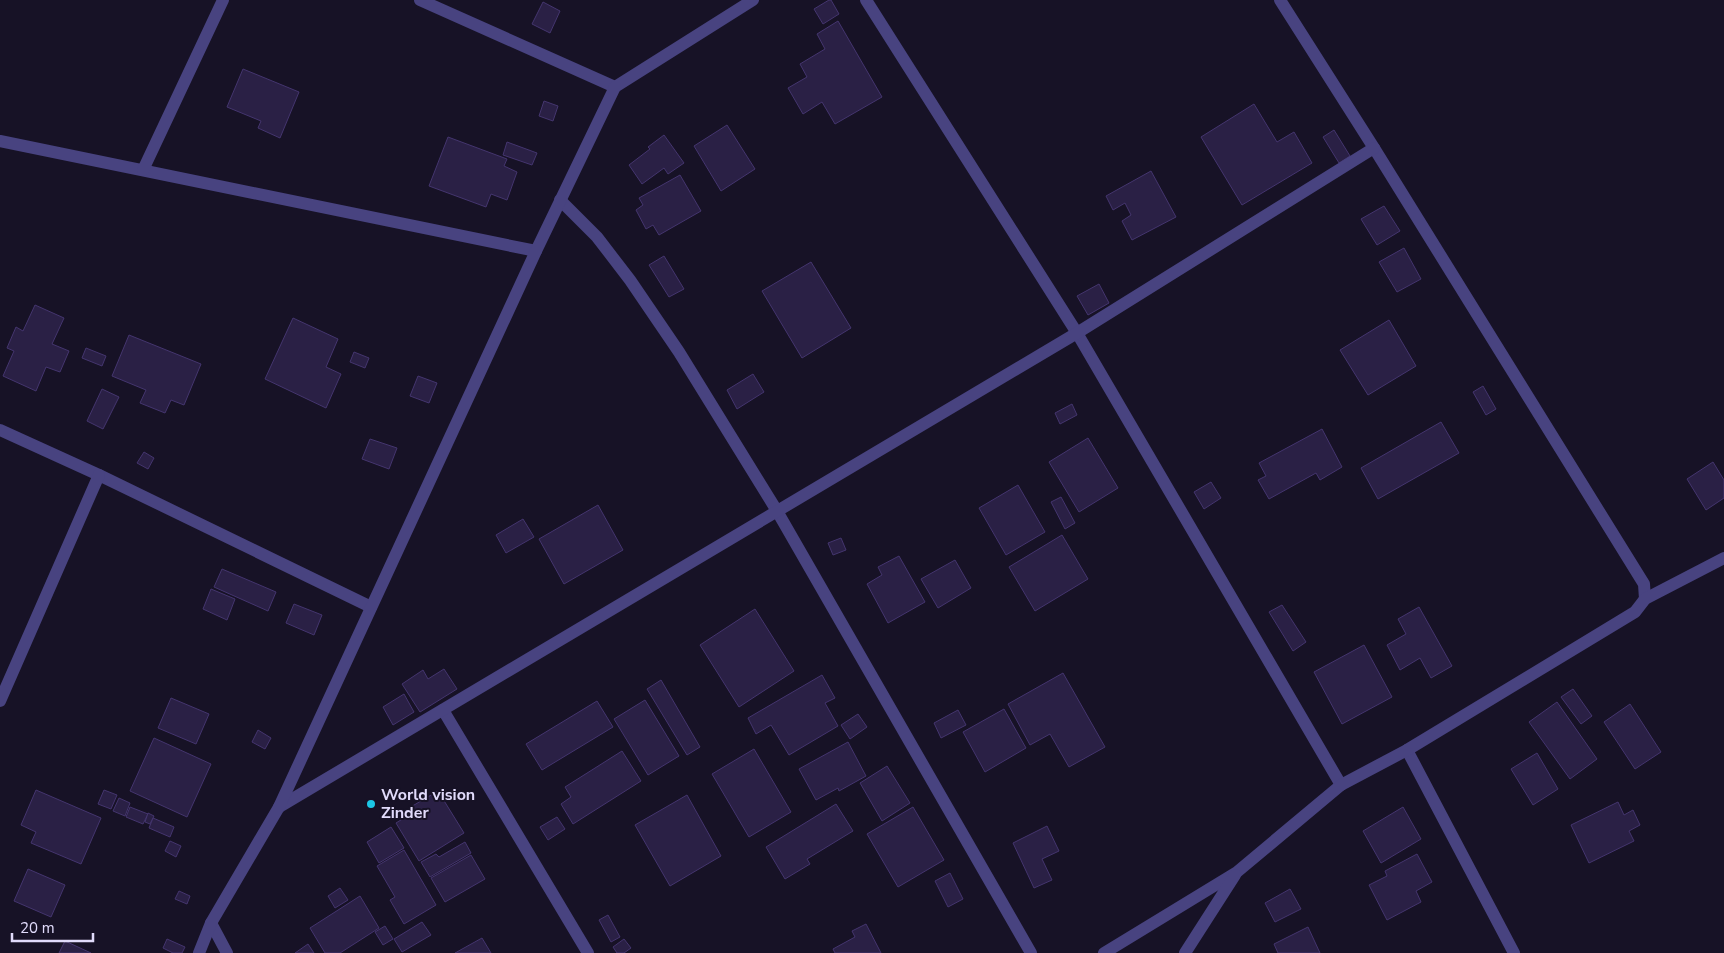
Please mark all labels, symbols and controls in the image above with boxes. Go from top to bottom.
place label: World vision Zinder [381,784,475,824]
marker: World vision Zinder [365,798,377,810]
scale bar [12,910,94,942]
text: 20 m [20,918,55,938]

